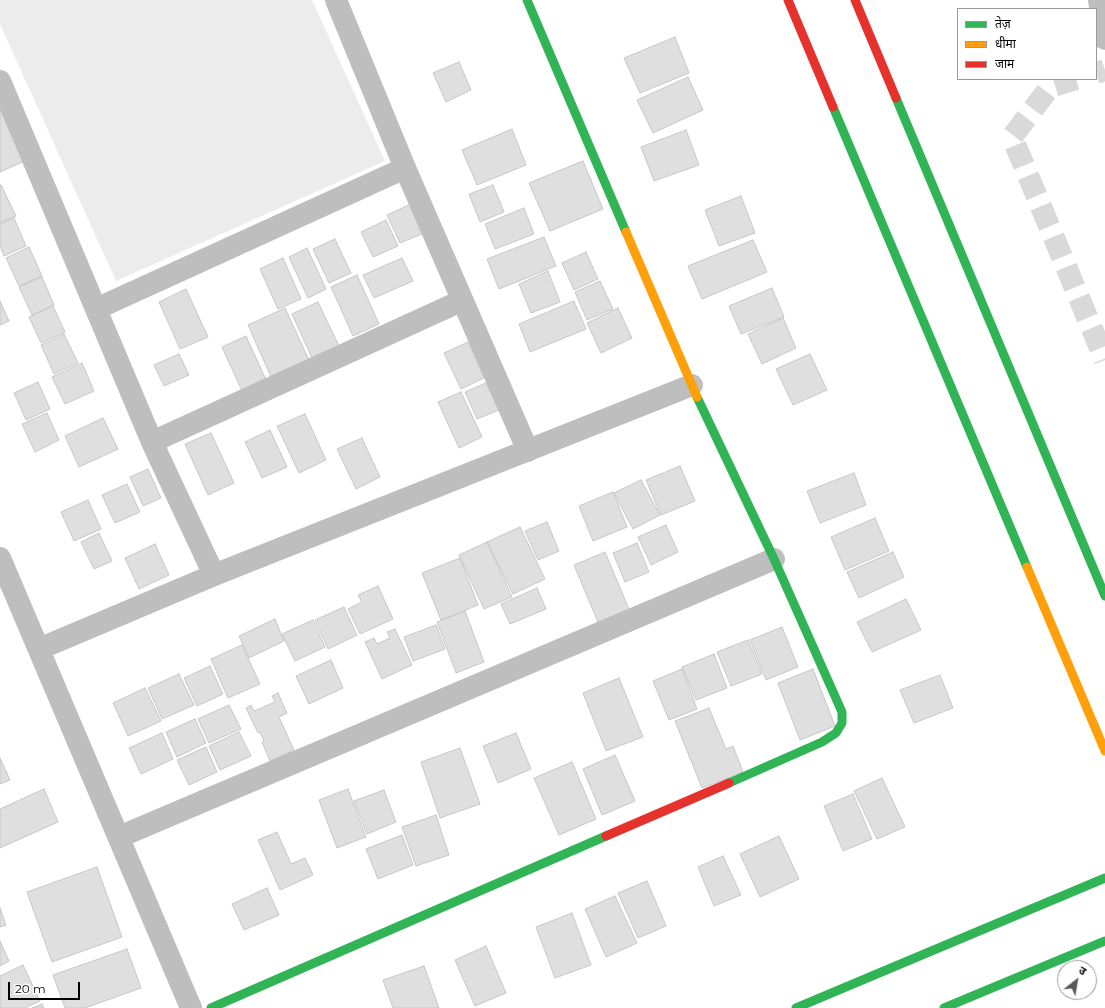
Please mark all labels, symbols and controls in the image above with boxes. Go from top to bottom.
legend [957,8,1097,80]
text: तेज़ [995,16,1011,31]
text: धीमा [995,36,1016,51]
text: जाम [995,56,1014,71]
north arrow [1057,960,1097,1000]
text: उ [1076,963,1089,978]
scale bar [10,974,82,1000]
text: 20 m [15,981,46,996]

